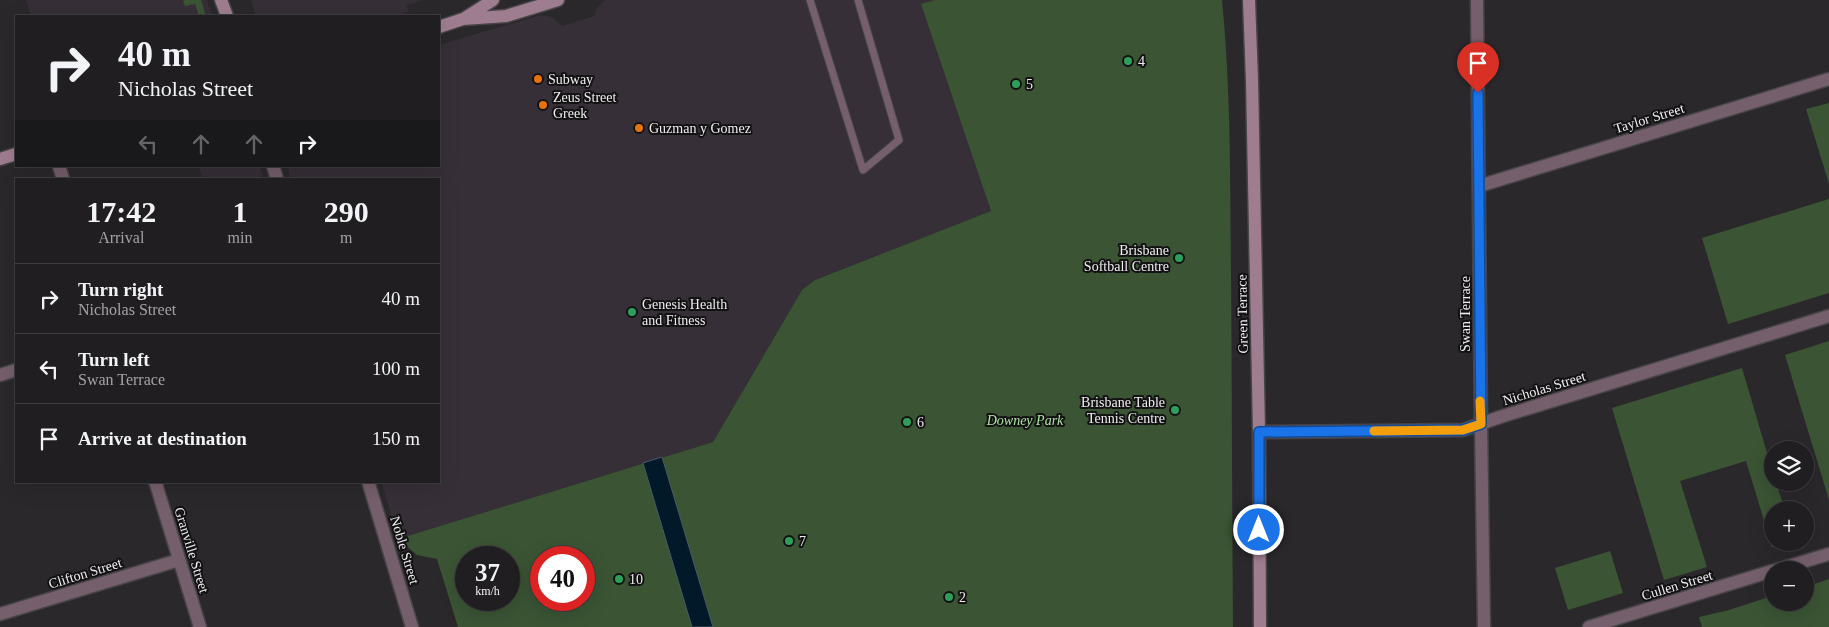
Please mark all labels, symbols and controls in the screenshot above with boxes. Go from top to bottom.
icon: right [35,35,100,100]
text: 40 m [118,35,191,74]
pin [1457,42,1499,93]
icon: arrive [1464,49,1492,77]
place label: 4 [1138,54,1145,69]
marker: 4 [1122,55,1134,67]
place label: Subway [548,72,593,87]
marker: Subway [532,73,544,85]
text: Nicholas Street [118,76,253,101]
place label: 5 [1026,77,1033,92]
marker: 5 [1010,78,1022,90]
place label: Zeus Street Greek [553,90,616,121]
marker: Zeus Street Greek [537,99,549,111]
street label: Taylor Street [1612,101,1686,136]
place label: Guzman y Gomez [649,121,751,136]
marker: Guzman y Gomez [633,122,645,134]
icon: left [134,130,162,158]
icon: ahead [187,130,215,158]
icon: ahead [240,130,268,158]
icon: right [293,130,321,158]
text: 17:42 [86,195,156,228]
text: 1 [232,195,247,228]
text: 290 [324,195,369,228]
text: Arrival [98,229,144,246]
text: min [228,229,252,246]
text: m [340,229,352,246]
place label: Brisbane Softball Centre [1084,243,1169,274]
marker: Brisbane Softball Centre [1173,252,1185,264]
street label: Green Terrace [1234,274,1251,354]
street label: Swan Terrace [1458,276,1473,352]
text: Turn right [78,279,163,300]
icon: right [35,285,63,313]
text: 40 m [381,288,420,309]
place label: Genesis Health and Fitness [642,297,727,328]
text: Nicholas Street [78,301,176,318]
marker: Genesis Health and Fitness [626,306,638,318]
text: Turn left [78,349,150,370]
icon: left [35,355,63,383]
text: 100 m [372,358,420,379]
street label: Nicholas Street [1501,369,1588,408]
text: Swan Terrace [78,371,165,388]
place label: Brisbane Table Tennis Centre [1081,395,1165,426]
marker: Brisbane Table Tennis Centre [1169,404,1181,416]
park label: Downey Park [986,413,1064,428]
place label: 6 [917,415,924,430]
marker: 6 [901,416,913,428]
icon: arrive [35,425,63,453]
text: Arrive at destination [78,428,247,449]
text: 150 m [372,428,420,449]
map controls [1764,441,1814,611]
button: layers [1764,441,1814,491]
button: + [1764,501,1814,551]
position arrow [1232,503,1284,555]
street label: Granville Street [171,505,212,595]
street label: Noble Street [387,514,422,586]
place label: 7 [799,534,806,549]
marker: 7 [783,535,795,547]
speed limit sign: 40 [530,546,595,611]
street label: Clifton Street [47,555,124,592]
text: 37 [475,559,500,586]
button: − [1764,561,1814,611]
street label: Cullen Street [1640,568,1715,603]
place label: 10 [629,572,643,587]
marker: 10 [613,573,625,585]
text: km/h [475,584,500,598]
place label: 2 [959,590,966,605]
marker: 2 [943,591,955,603]

